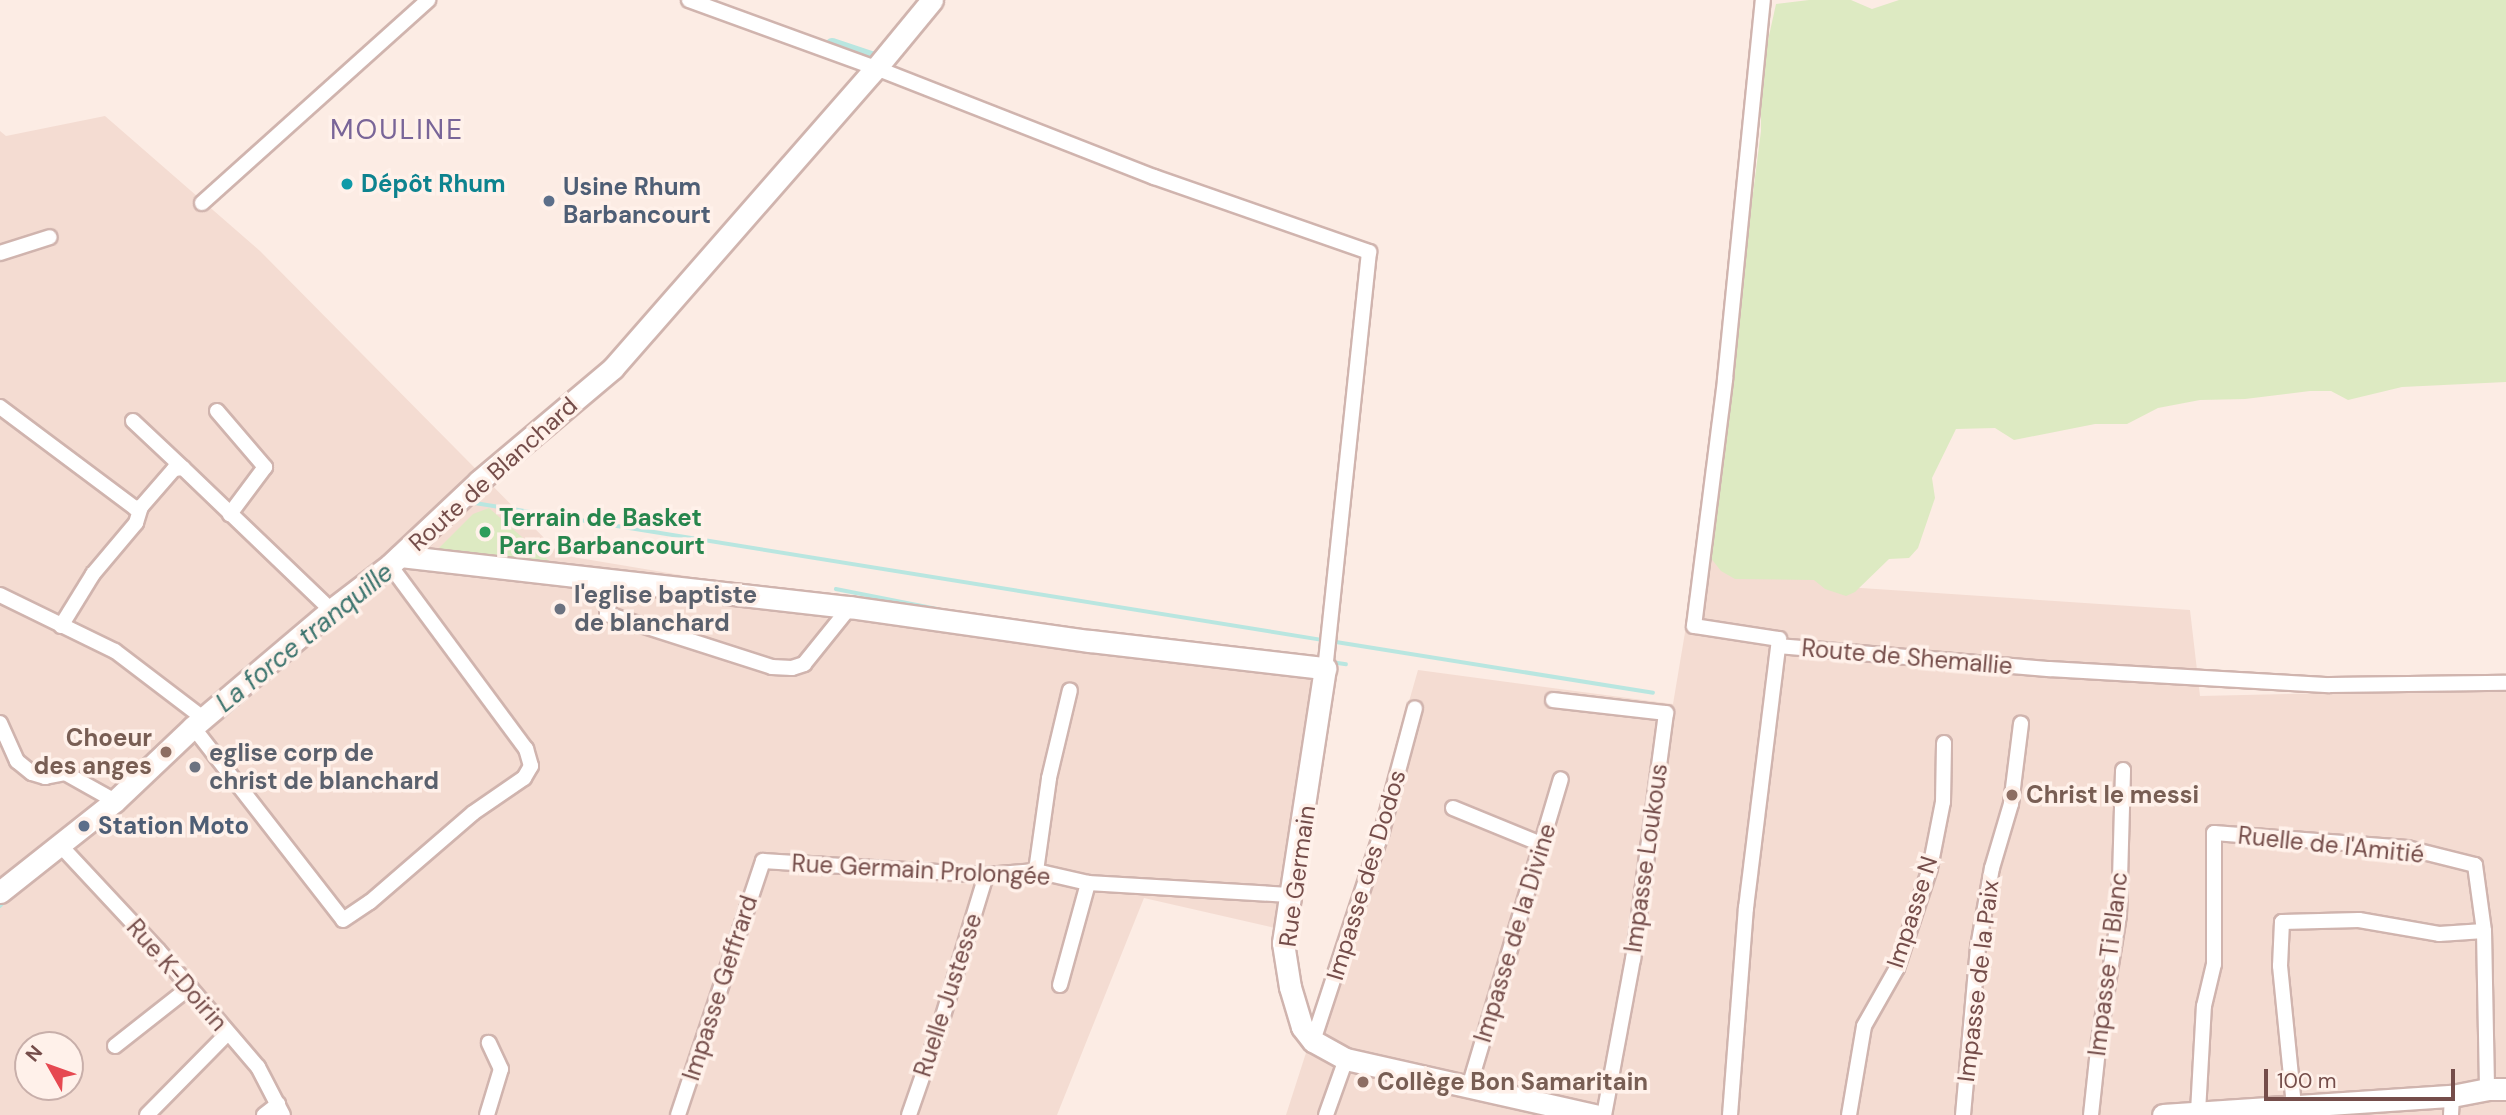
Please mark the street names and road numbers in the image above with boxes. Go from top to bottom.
street label: Route de Blanchard [403,391,583,557]
street label: Route de Shemallie [1800,633,2014,681]
street label: Impasse Loukous [1618,762,1674,954]
street label: Impasse des Dodos [1320,766,1412,984]
street label: Rue Germain [1273,803,1321,949]
street label: Impasse de la Divine [1468,820,1562,1046]
street label: Ruelle de l'Amitié [2237,821,2425,869]
street label: Rue Germain Prolongée [791,849,1051,891]
street label: Impasse N [1880,852,1944,972]
street label: Impasse Ti Blanc [2082,870,2134,1058]
street label: Impasse de la Paix [1951,878,2005,1084]
street label: Impasse Geffrard [677,892,763,1084]
street label: Ruelle Justesse [908,910,988,1080]
street label: Rue K-Doirin [121,913,233,1037]

